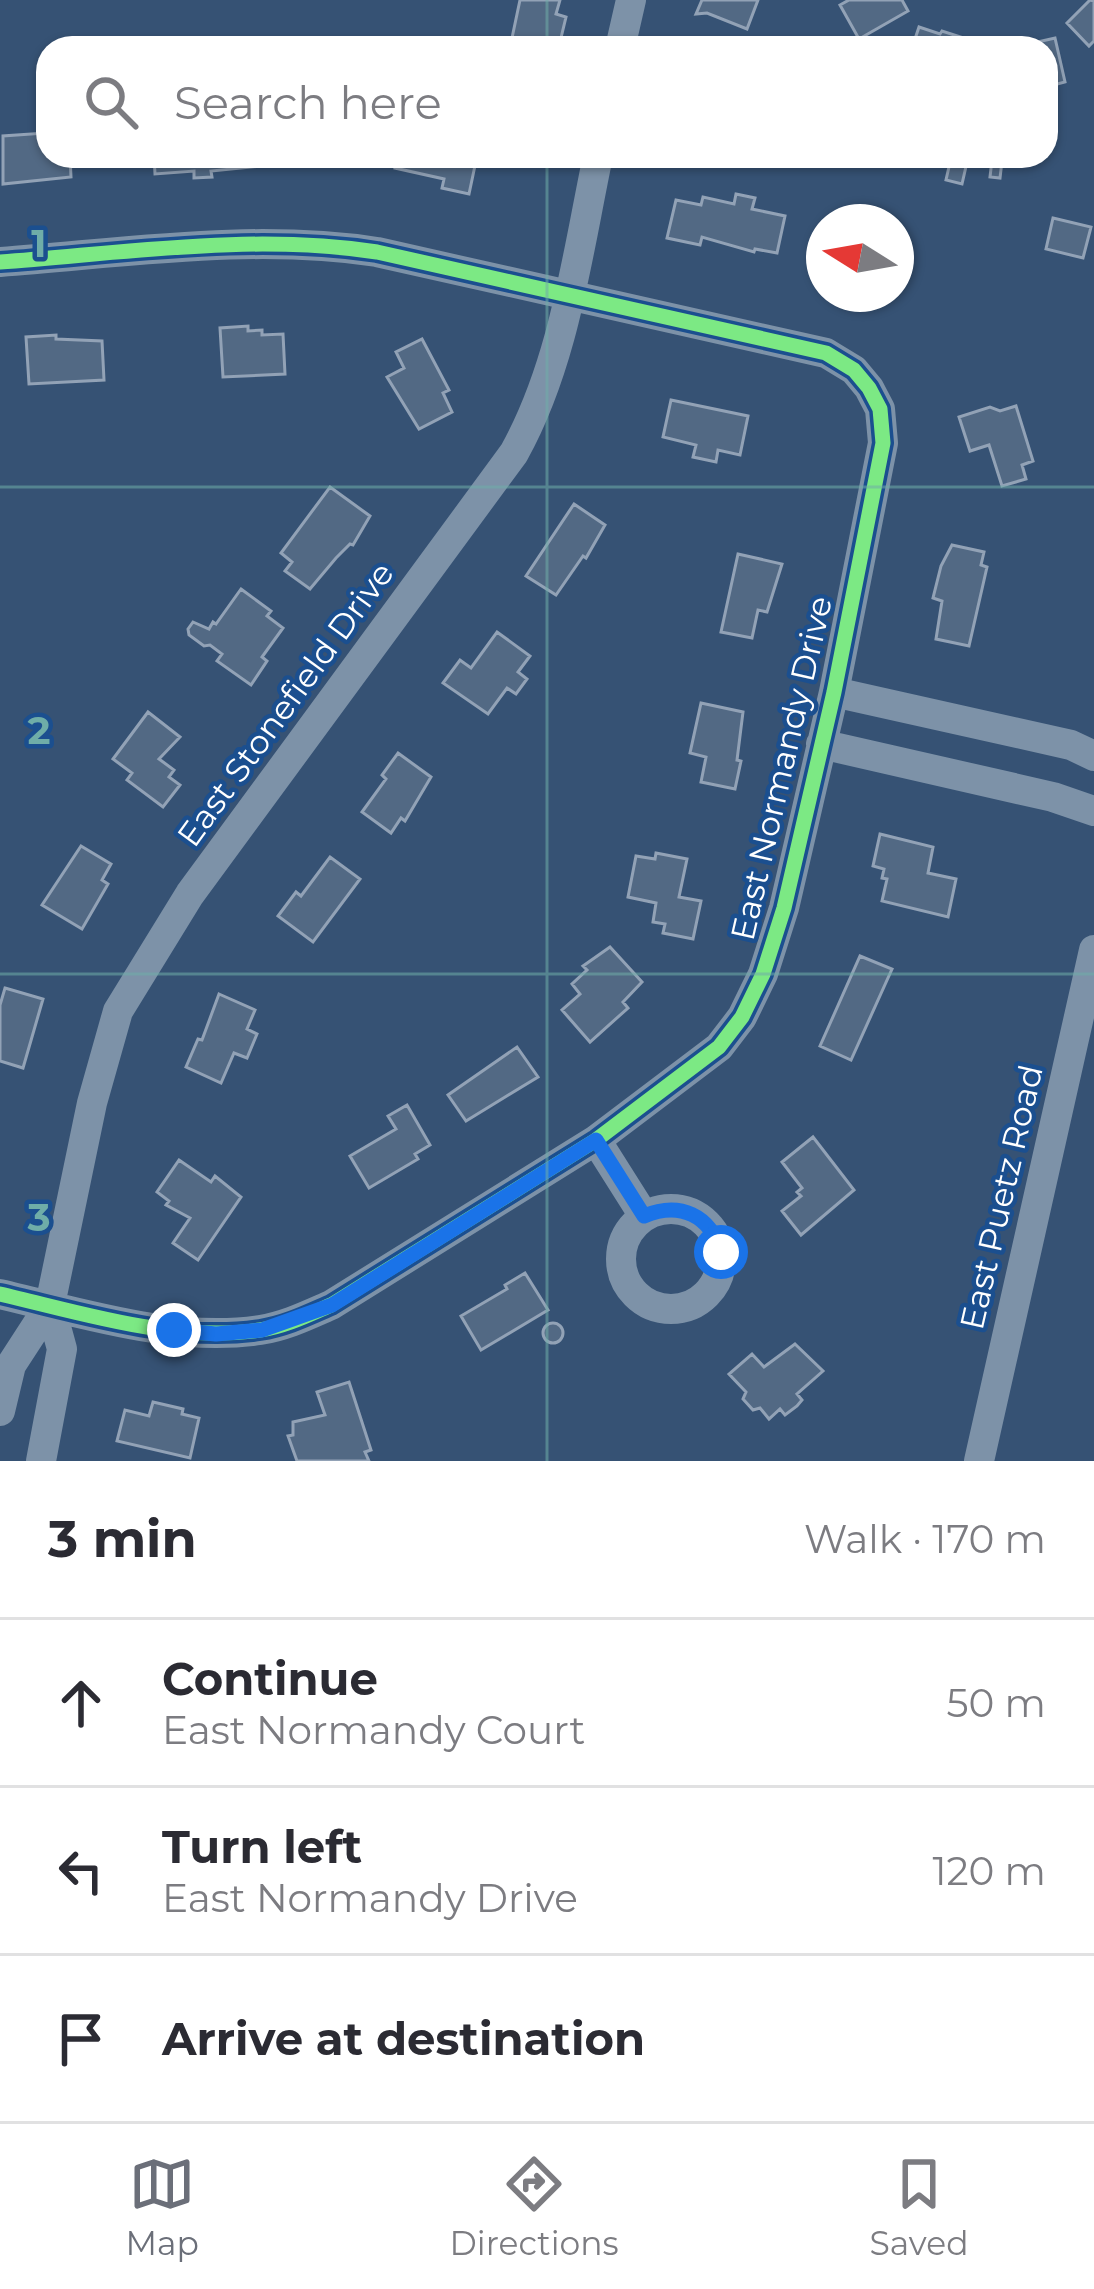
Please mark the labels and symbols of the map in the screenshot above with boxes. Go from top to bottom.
north arrow [806,204,914,312]
text: 1 [31,219,47,267]
street label: East Stonefield Drive [168,554,402,854]
street label: East Normandy Drive [722,592,840,944]
text: 2 [27,706,51,754]
street label: East Puetz Road [951,1061,1051,1333]
text: 3 [26,1193,51,1241]
route start [694,1225,748,1279]
route end [147,1303,201,1357]

